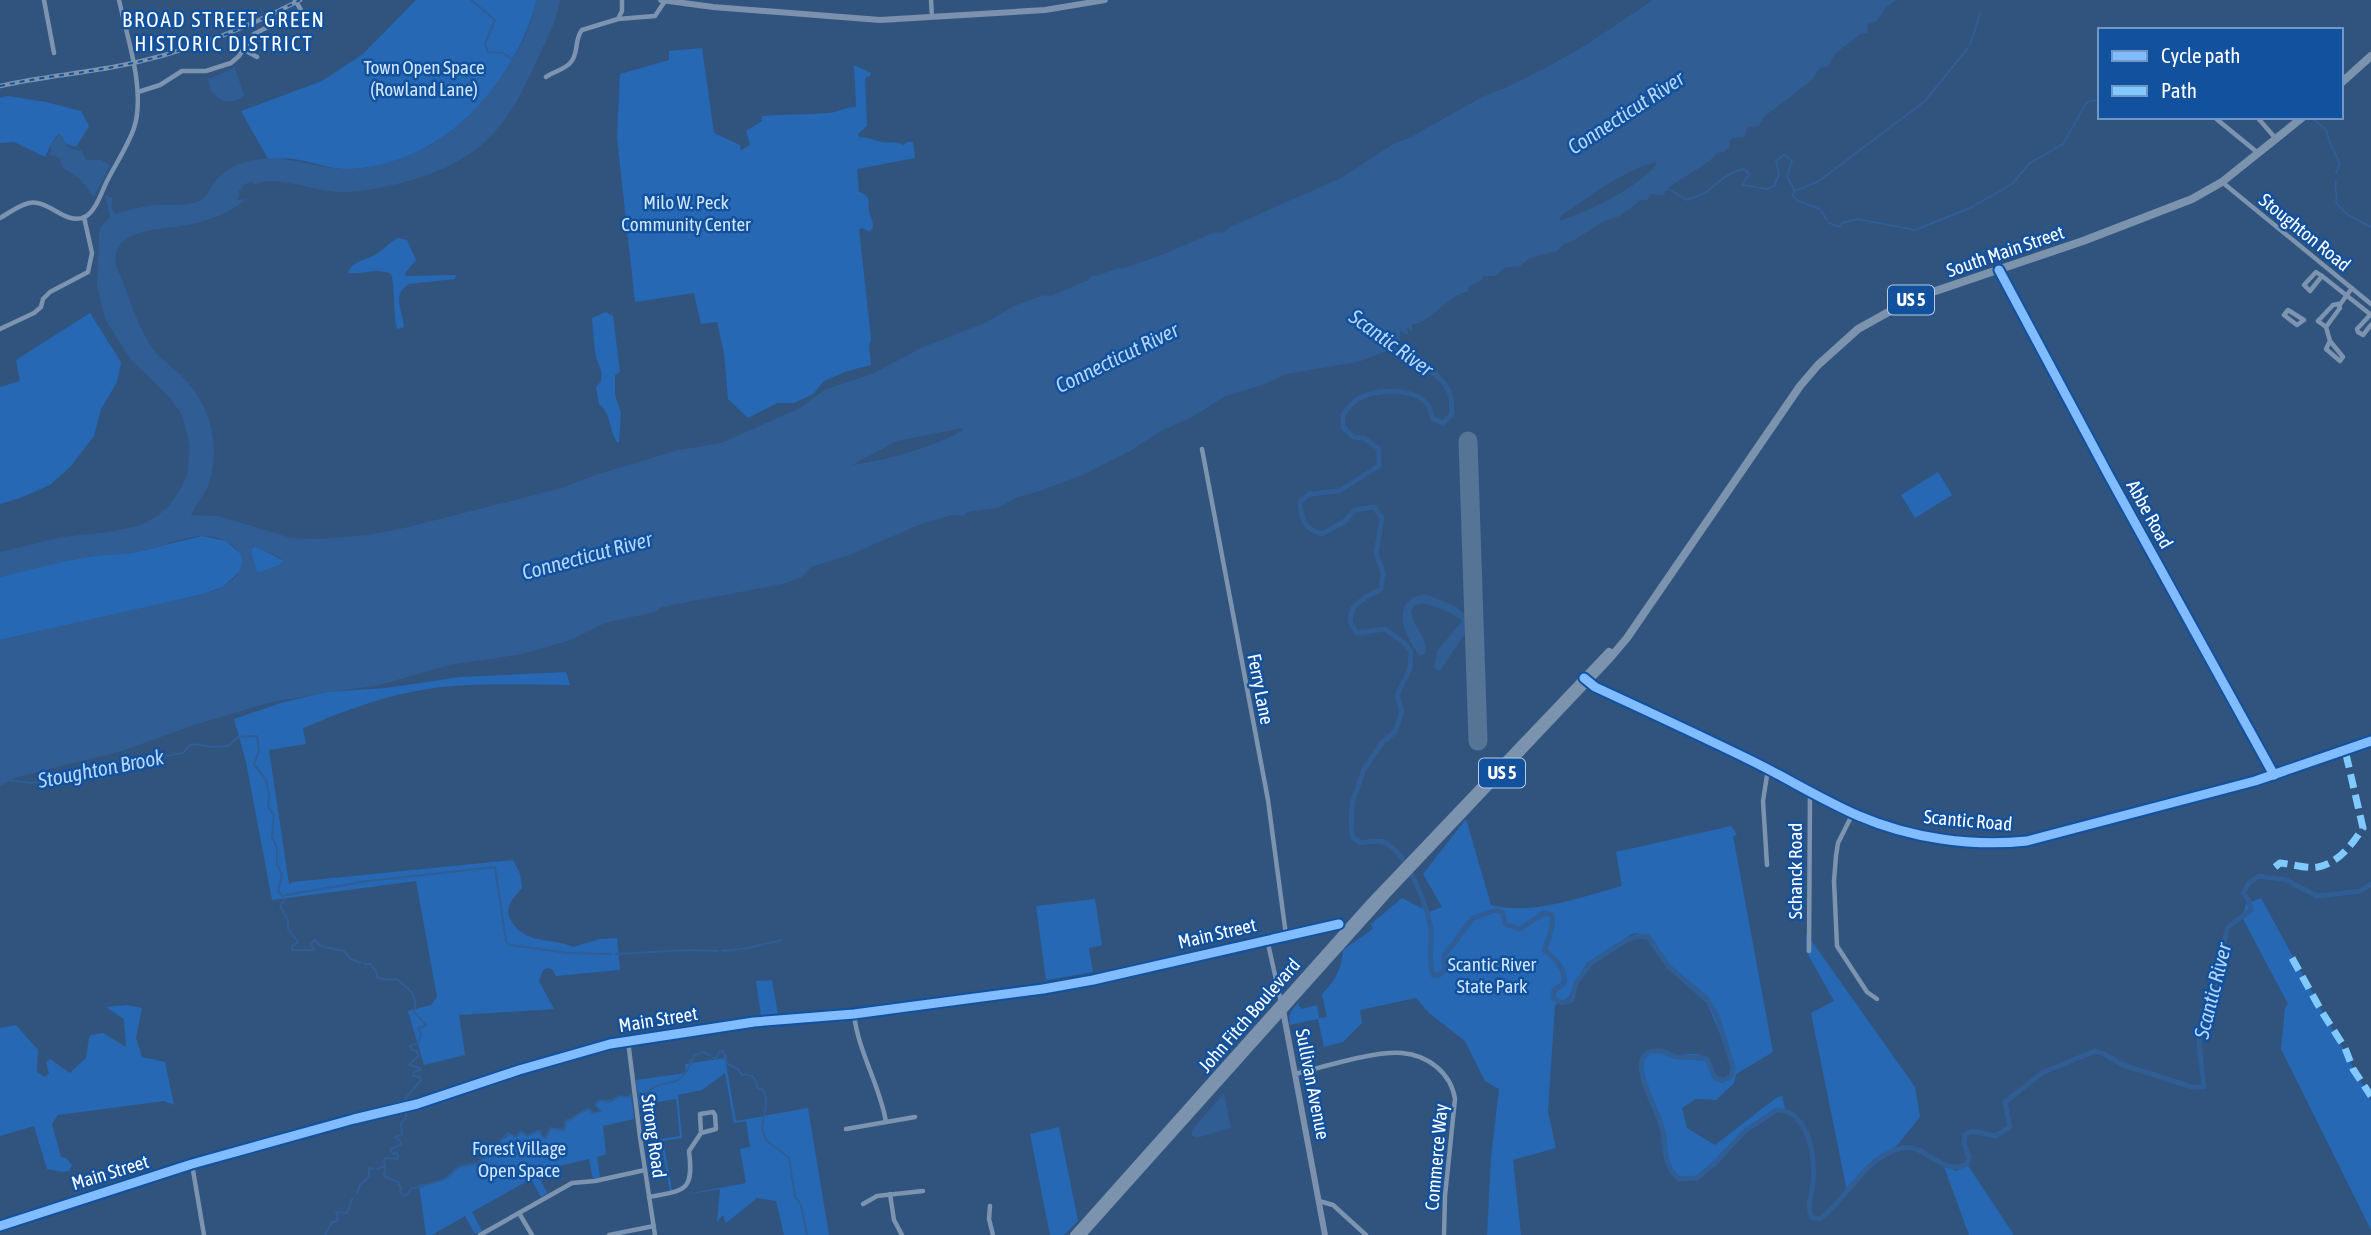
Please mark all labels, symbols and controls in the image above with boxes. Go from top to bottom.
district label: BROAD STREET GREEN HISTORIC DISTRICT [122,7,326,55]
legend [2098,28,2343,119]
text: Cycle path [2161,43,2240,67]
park label: Town Open Space (Rowland Lane) [363,56,485,100]
water label: Connecticut River [1563,65,1689,159]
text: Path [2161,78,2197,102]
street label: Stoughton Road [2255,189,2355,275]
park label: Milo W. Peck Community Center [621,191,751,235]
street label: South Main Street [1943,221,2067,281]
road number: US 5 [1888,286,1934,314]
water label: Scantic River [1344,303,1439,381]
water label: Connecticut River [1051,317,1183,397]
street label: Abbe Road [2122,476,2178,552]
water label: Connecticut River [519,526,655,584]
street label: Ferry Lane [1243,652,1279,726]
water label: Stoughton Brook [35,744,167,792]
road number: US 5 [1479,758,1525,788]
street label: Scantic Road [1923,805,2013,835]
street label: Schanck Road [1784,823,1806,919]
street label: Main Street [1176,913,1258,953]
water label: Scantic River [2188,940,2236,1042]
park label: Scantic River State Park [1448,953,1537,997]
street label: John Fitch Boulevard [1194,954,1304,1076]
street label: Main Street [617,1002,699,1036]
street label: Sullivan Avenue [1291,1027,1335,1141]
street label: Strong Road [637,1093,671,1179]
street label: Commerce Way [1420,1102,1452,1211]
park label: Forest Village Open Space [472,1137,566,1181]
street label: Main Street [69,1150,151,1194]

